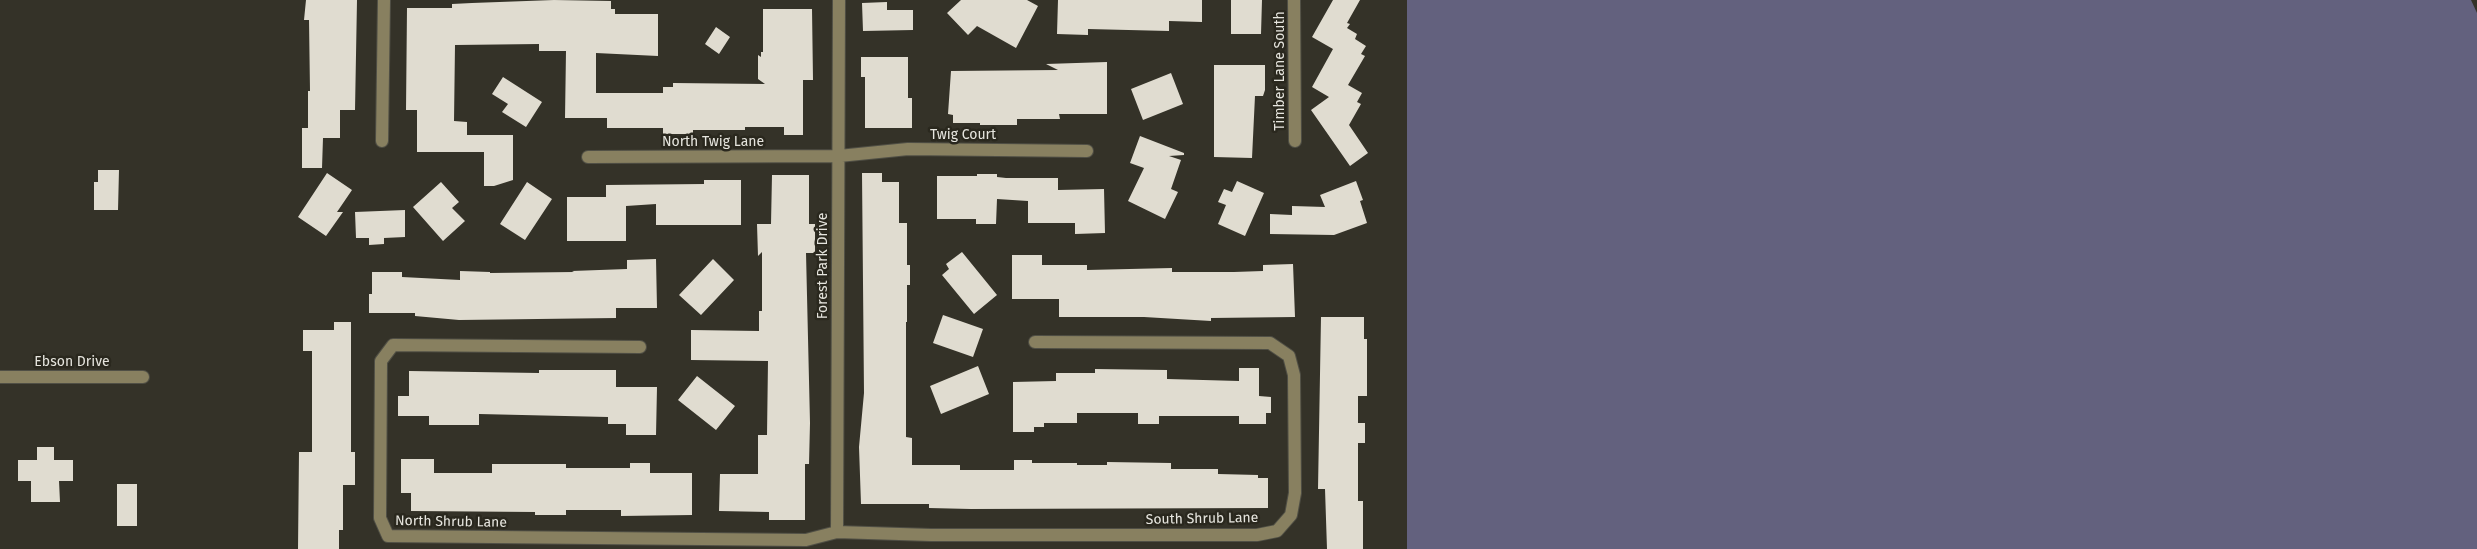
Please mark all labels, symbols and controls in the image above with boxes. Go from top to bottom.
street label: Timber Lane South [1272,11,1288,131]
street label: Twig Court [930,127,996,143]
street label: North Twig Lane [662,134,764,150]
street label: Forest Park Drive [815,213,831,319]
street label: Ebson Drive [34,354,110,370]
street label: South Shrub Lane [1146,510,1258,528]
street label: North Shrub Lane [395,513,507,531]

